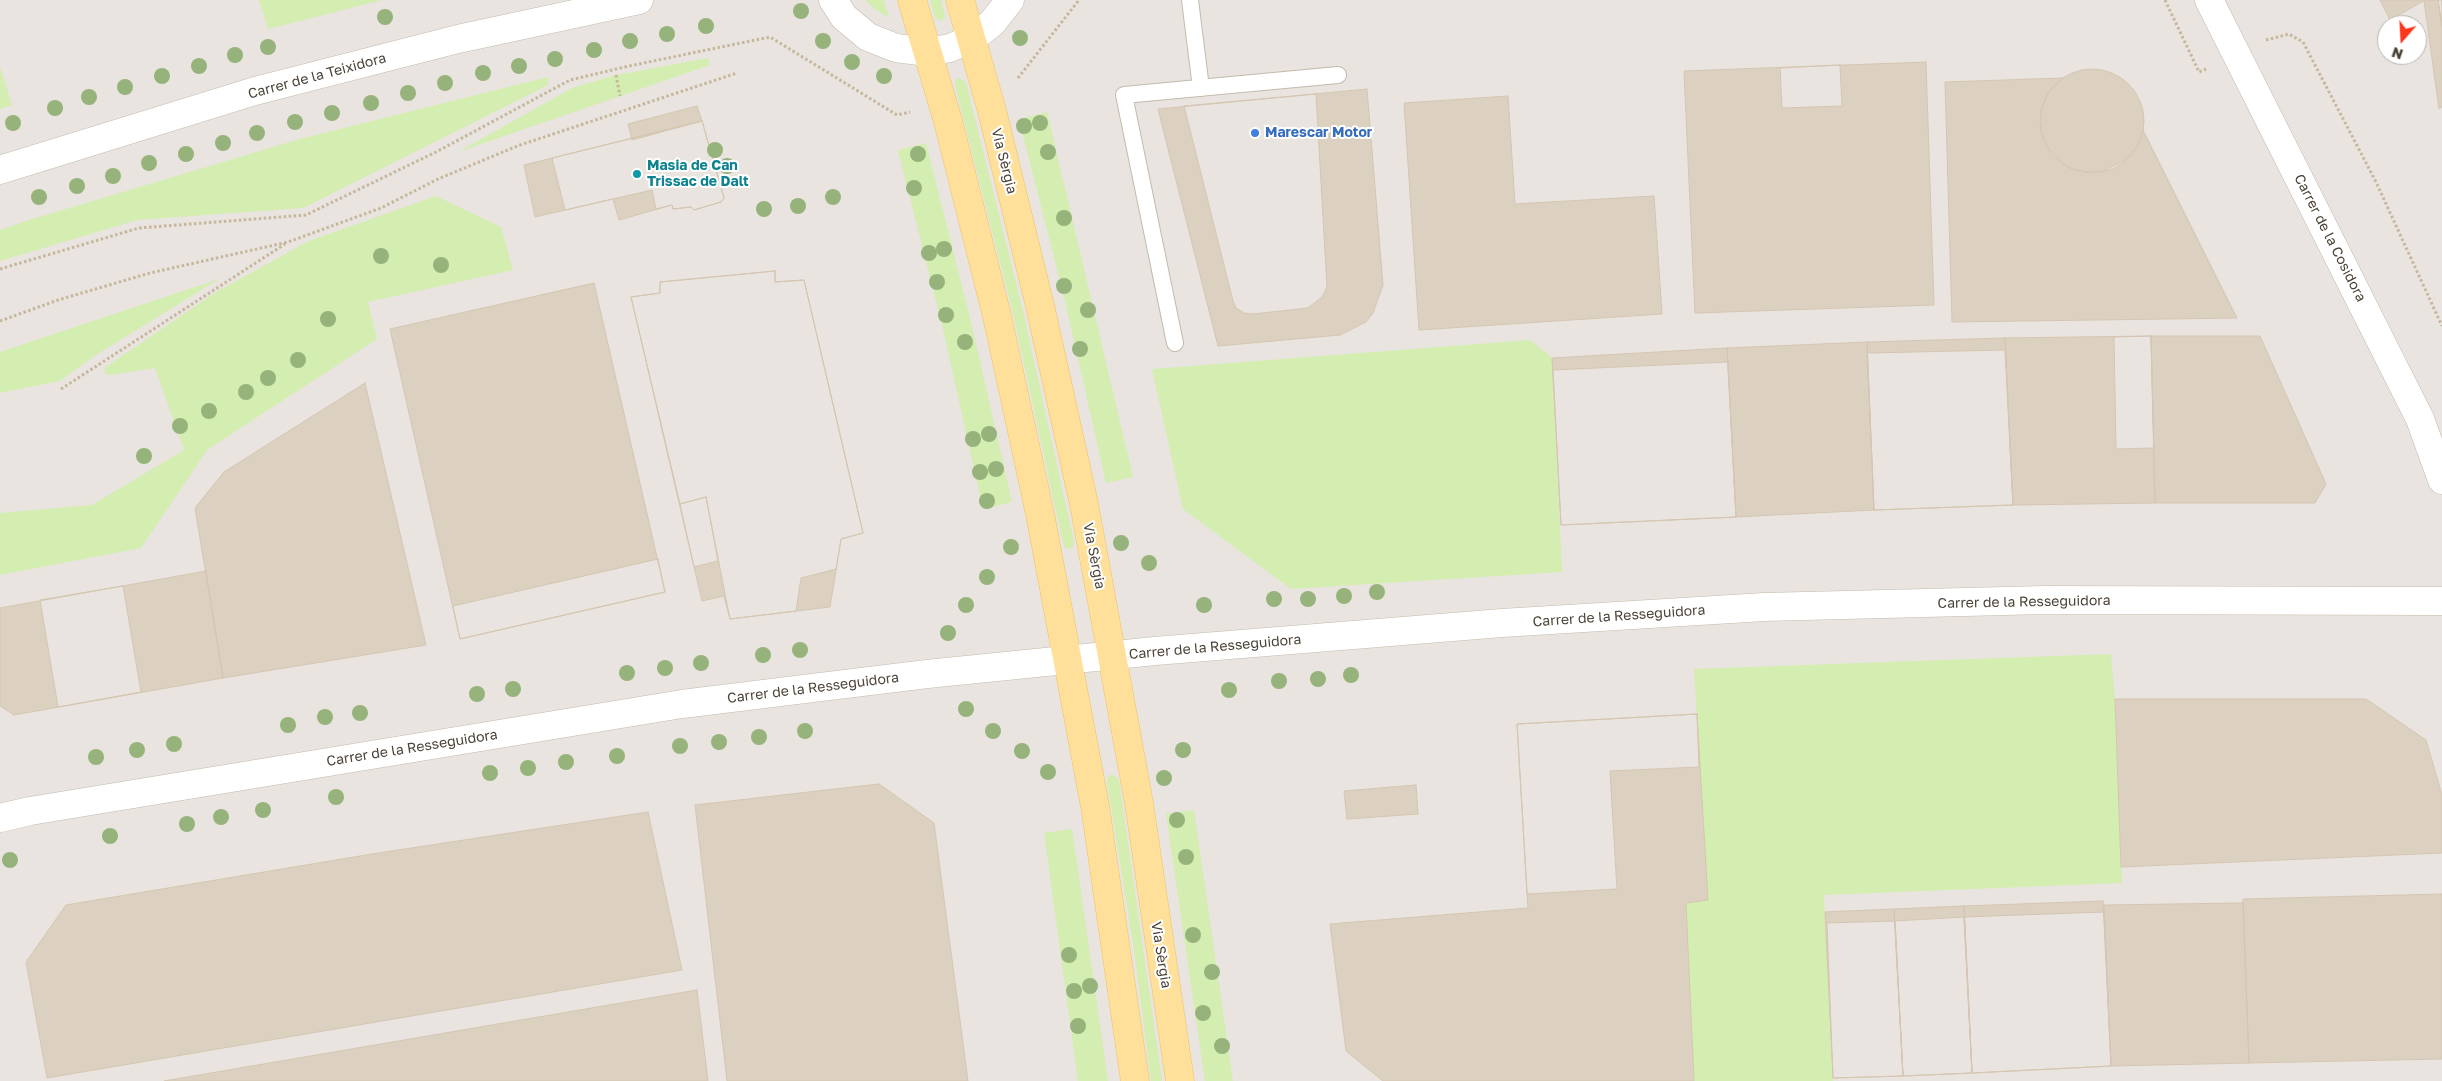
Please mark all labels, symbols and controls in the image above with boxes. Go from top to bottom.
north arrow [2377,15,2427,65]
text: N [2389,44,2405,63]
street label: Carrer de la Teixidora [246,49,388,103]
place label: Marescar Motor [1265,125,1372,141]
street label: Via Sèrgia [988,126,1020,196]
marker: Marescar Motor [1249,127,1261,139]
place label: Masia de Can Trissac de Dalt [647,158,749,190]
marker: Masia de Can Trissac de Dalt [631,168,643,180]
street label: Carrer de la Cosidora [2291,171,2369,305]
street label: Via Sèrgia [1079,521,1109,591]
street label: Carrer de la Resseguidora [1937,592,2111,612]
street label: Carrer de la Resseguidora [1532,602,1706,630]
street label: Carrer de la Resseguidora [1128,631,1302,663]
street label: Carrer de la Resseguidora [726,669,900,707]
street label: Carrer de la Resseguidora [325,726,499,770]
street label: Via Sèrgia [1147,920,1175,990]

